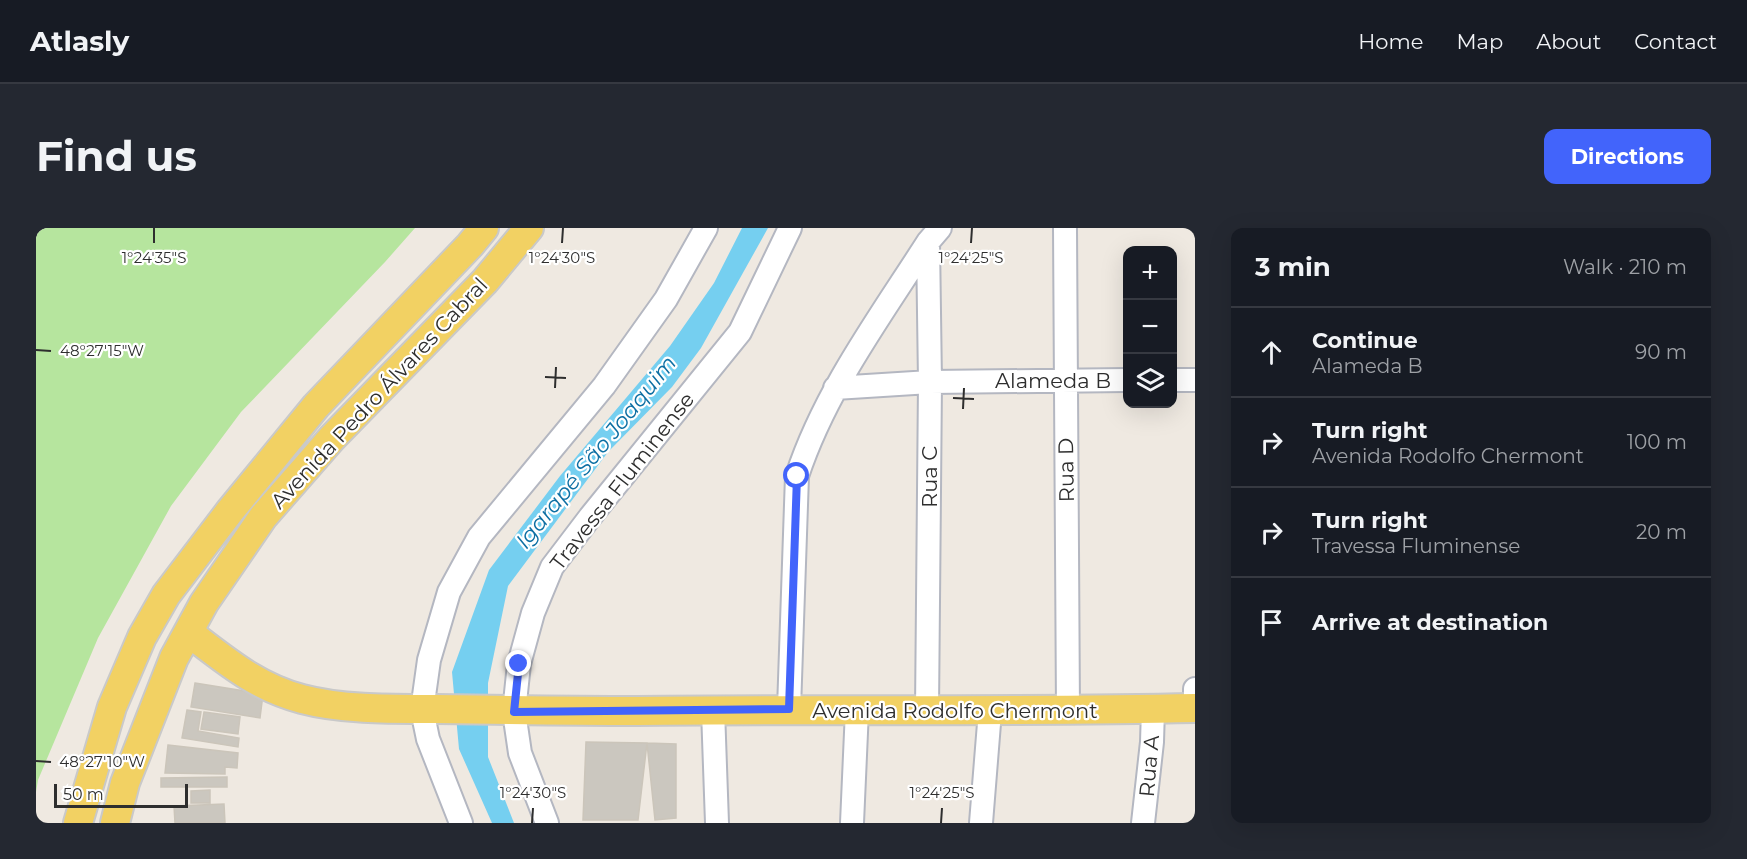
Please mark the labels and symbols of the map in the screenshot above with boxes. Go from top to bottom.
text: 1°24'35"S [122,248,186,267]
text: 1°24'30"S [529,248,595,267]
text: 1°24'25"S [938,248,1004,267]
street label: Avenida Pedro Álvares Cabral [265,272,493,514]
text: 48°27'15"W [60,341,144,360]
water label: Igarapé São Joaquim [510,350,682,554]
street label: Alameda B [995,368,1111,393]
street label: Travessa Fluminense [545,387,699,575]
street label: Rua D [1053,438,1079,502]
street label: Rua C [917,446,942,508]
route start [783,462,809,488]
route end [505,650,531,676]
street label: Avenida Rodolfo Chermont [812,698,1098,723]
street label: Rua A [1134,733,1164,798]
text: 48°27'10"W [59,752,145,771]
scale bar [54,781,188,808]
text: 1°24'30"S [500,783,566,802]
text: 1°24'25"S [909,783,975,802]

